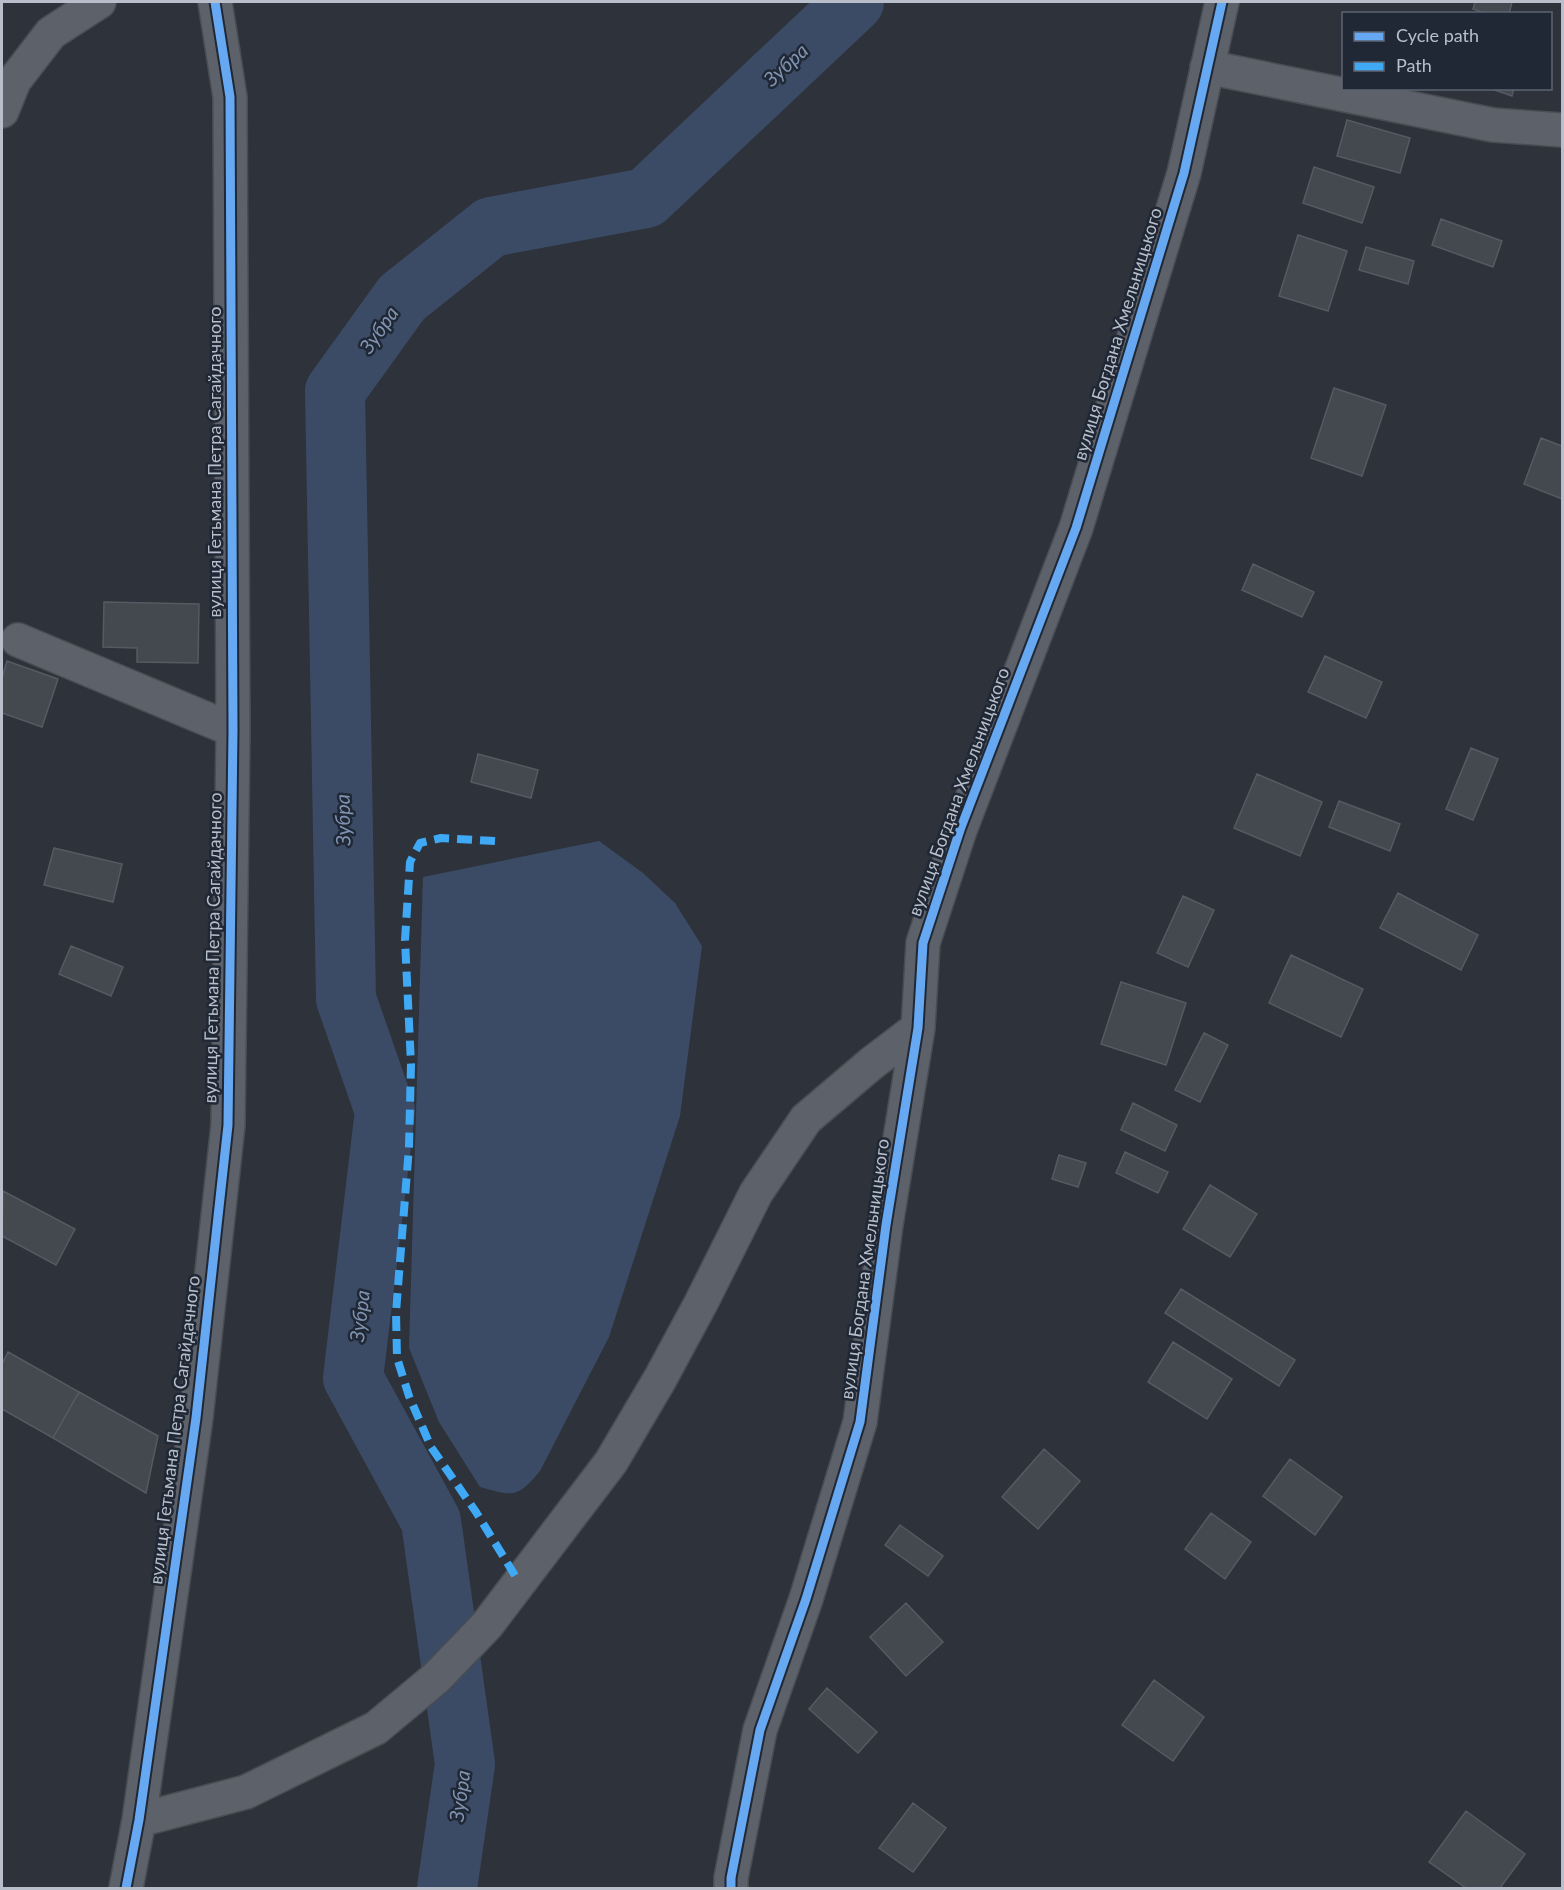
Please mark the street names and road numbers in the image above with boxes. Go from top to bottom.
street label: вулиця Богдана Хмельницького [1068,205,1166,463]
street label: вулиця Гетьмана Петра Сагайдачного [203,307,225,617]
street label: вулиця Богдана Хмельницького [903,664,1013,919]
street label: вулиця Гетьмана Петра Сагайдачного [198,792,226,1104]
street label: вулиця Богдана Хмельницького [835,1137,893,1401]
street label: вулиця Гетьмана Петра Сагайдачного [144,1274,204,1586]

